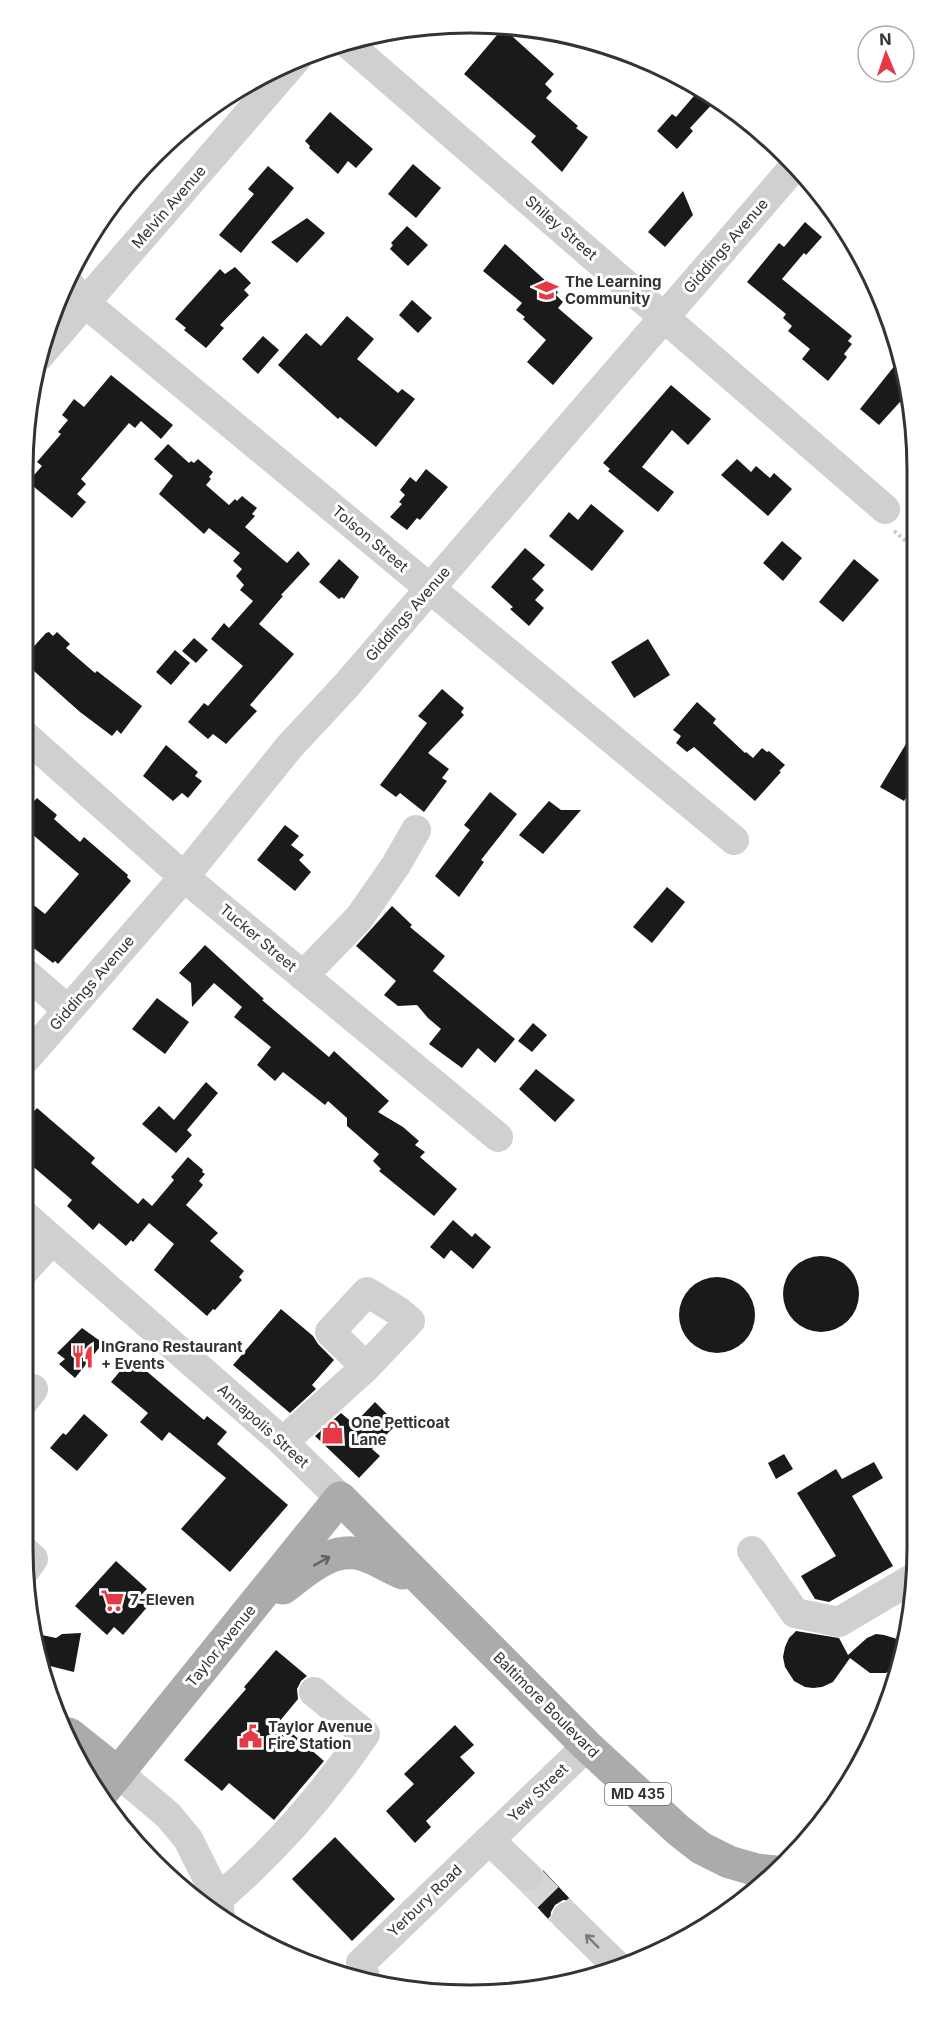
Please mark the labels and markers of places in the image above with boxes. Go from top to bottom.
place label: The Learning Community [565,272,662,308]
school or university icon: The Learning Community [534,278,560,304]
place label: InGrano Restaurant + Events [101,1337,243,1373]
restaurant icon: InGrano Restaurant + Events [70,1343,96,1369]
place label: One Petticoat Lane [351,1413,450,1449]
shop icon: One Petticoat Lane [320,1419,346,1445]
supermarket icon: 7-Eleven [99,1587,125,1613]
place label: 7-Eleven [130,1590,195,1609]
place label: Taylor Avenue Fire Station [268,1717,373,1753]
public building icon: Taylor Avenue Fire Station [237,1723,263,1749]

